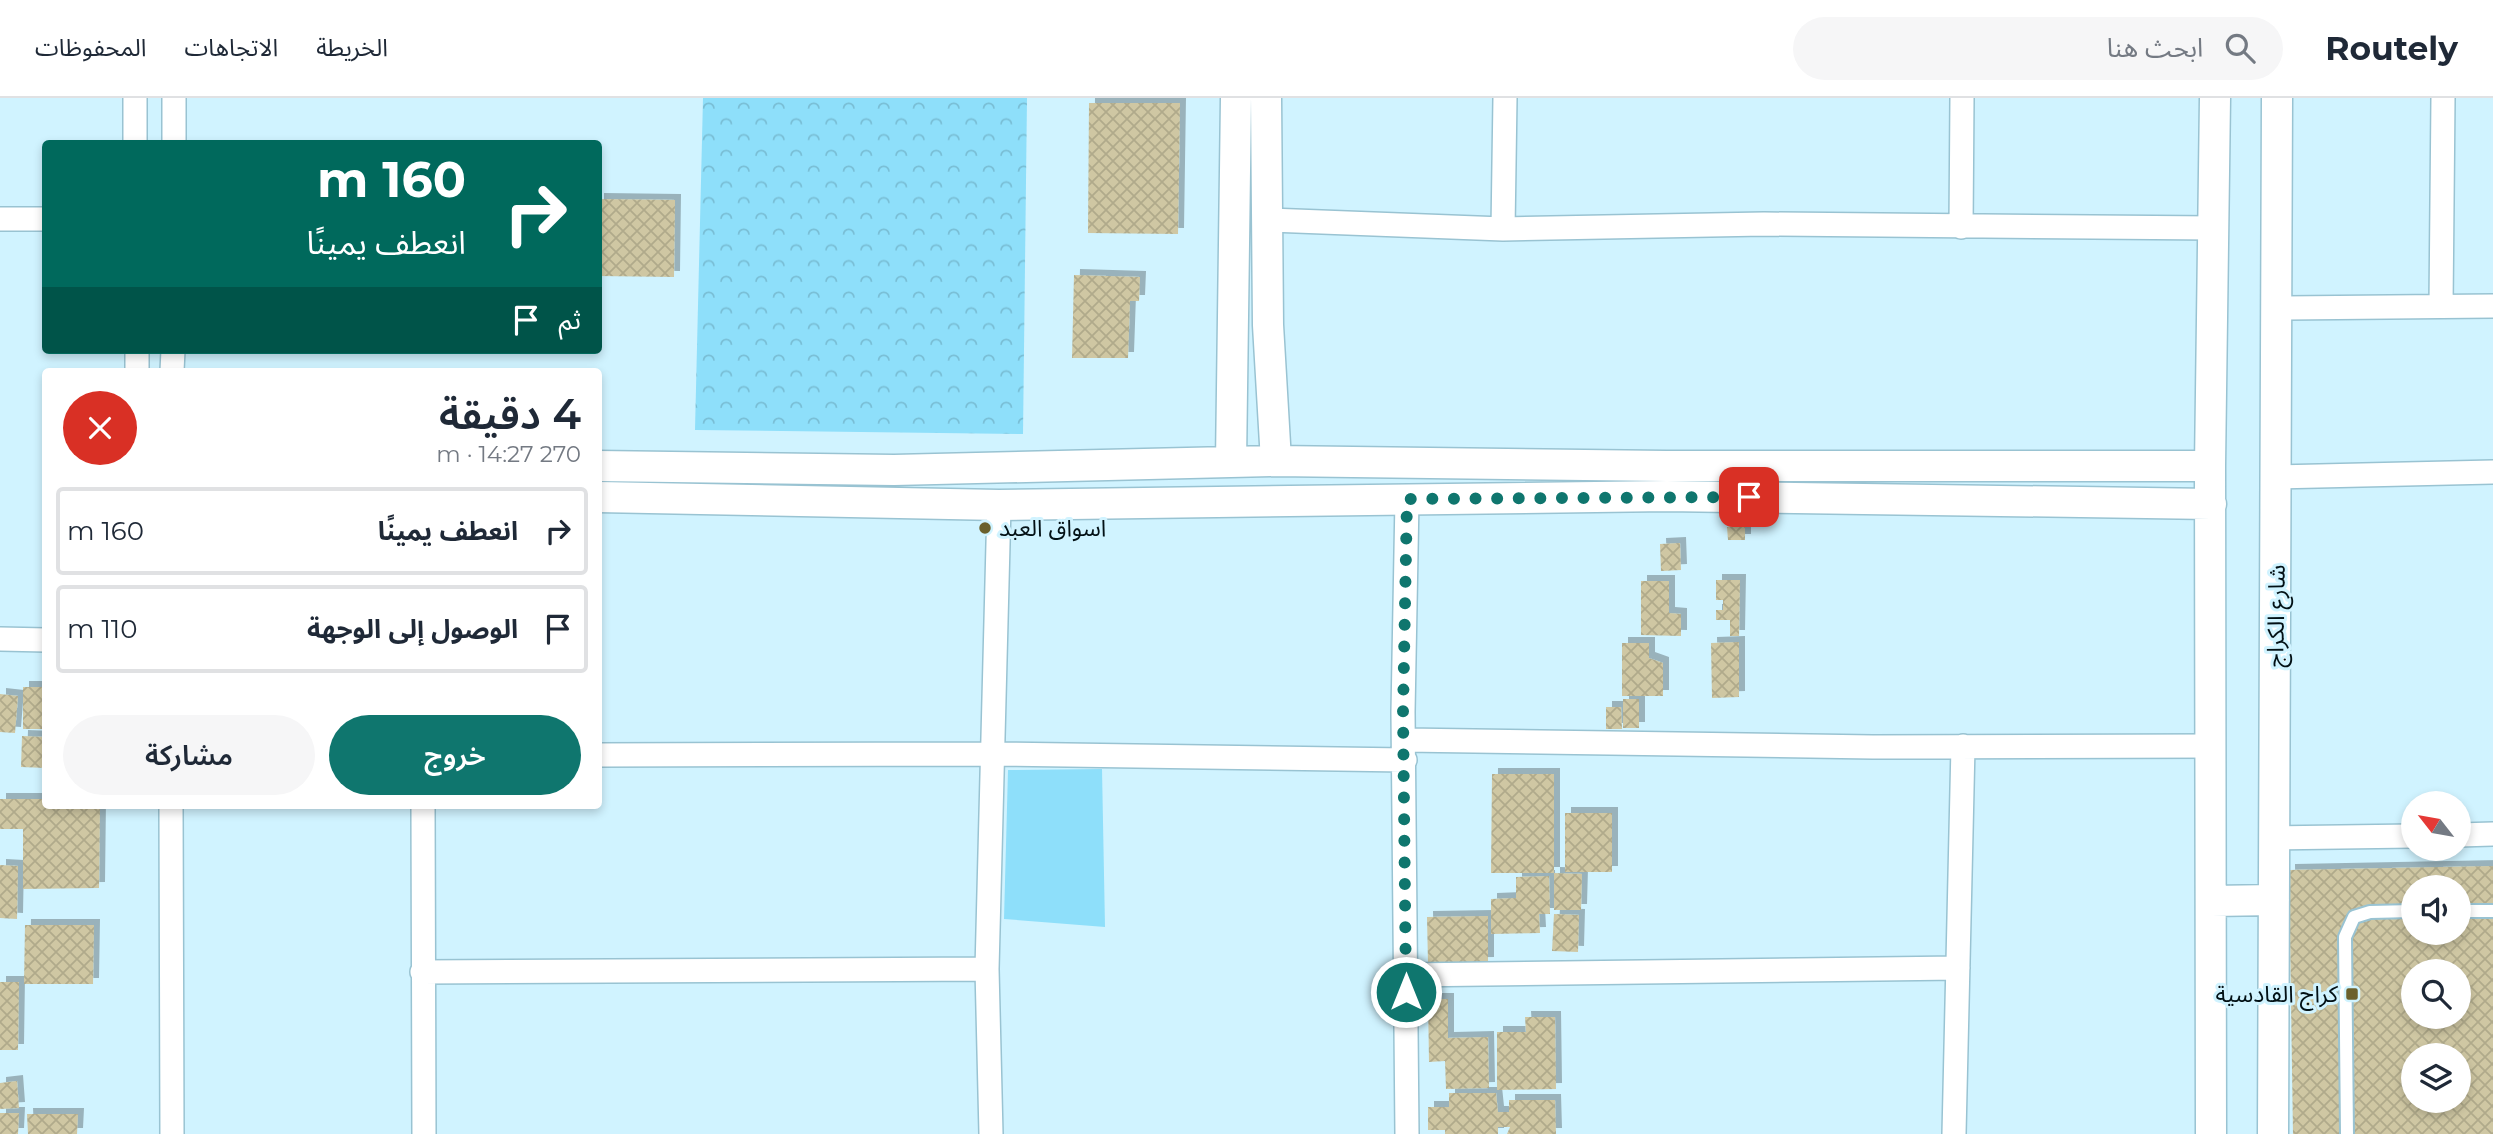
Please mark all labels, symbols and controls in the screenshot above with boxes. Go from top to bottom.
search box [1793,17,2283,80]
text: Routely [2325,28,2458,68]
icon: search [2221,29,2259,67]
text: ابحث هنا [2107,32,2203,64]
text: المحفوظات [35,33,146,62]
text: الاتجاهات [184,33,278,62]
text: الخريطة [316,33,388,62]
text: 160 m [317,150,466,209]
icon: right [490,168,581,259]
text: انعطف يمينًا [307,223,466,262]
icon: arrive [507,301,545,339]
text: ثم [559,304,581,336]
text: 4 دقيقة [439,388,581,440]
button: close [63,391,137,465]
text: 270 m · 14:27 [436,440,581,468]
pin [1719,467,1779,527]
icon: arrive [1730,478,1768,516]
icon: right [539,512,577,550]
place label: اسواق العبد [999,514,1106,542]
text: 160 m [67,515,144,547]
text: انعطف يمينًا [378,515,518,547]
marker: اسواق العبد [977,520,993,536]
street label: شارع الكراج [2261,564,2294,668]
icon: arrive [539,610,577,648]
text: 110 m [67,613,137,645]
text: الوصول إلى الوجهة [307,613,518,645]
button: مشاركة [63,715,315,795]
button: خروج [329,715,581,795]
north arrow [2401,791,2471,861]
map controls [2401,791,2471,1113]
button: sound [2401,875,2471,945]
position arrow [1369,955,1443,1029]
button: search [2401,959,2471,1029]
place label: كراج القادسية [2216,980,2339,1011]
marker: كراج القادسية [2344,986,2360,1002]
button: layers [2401,1043,2471,1113]

